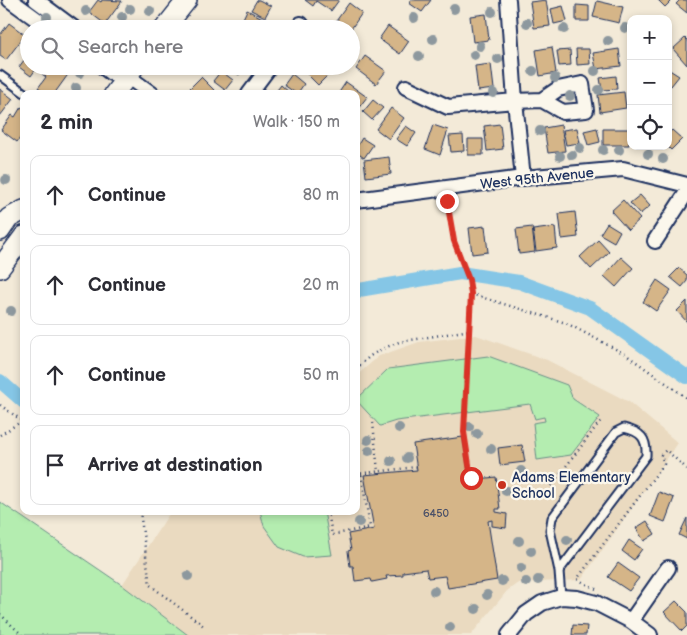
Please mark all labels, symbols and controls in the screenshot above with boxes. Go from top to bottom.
map controls [627,15,672,150]
button: + [627,15,672,60]
search box [20,20,360,75]
icon: search [38,34,66,62]
text: Search here [78,36,183,59]
button: − [627,60,672,105]
button: locate [627,105,672,150]
text: 2 min [40,110,93,135]
text: Walk · 150 m [253,113,340,132]
street label: West 95th Avenue [479,164,595,193]
icon: ahead [41,181,69,209]
text: Continue [88,184,166,207]
text: 80 m [303,186,339,205]
route end [436,190,459,213]
icon: ahead [41,271,69,299]
text: Continue [88,274,166,297]
text: 20 m [303,276,339,295]
icon: ahead [41,361,69,389]
text: Continue [88,364,166,387]
text: 50 m [303,366,339,385]
icon: arrive [41,451,69,479]
text: Arrive at destination [88,454,263,477]
route start [460,467,483,490]
place label: Adams Elementary School [512,469,631,502]
marker: Adams Elementary School [496,479,508,491]
house number: 6450 [423,507,450,520]

